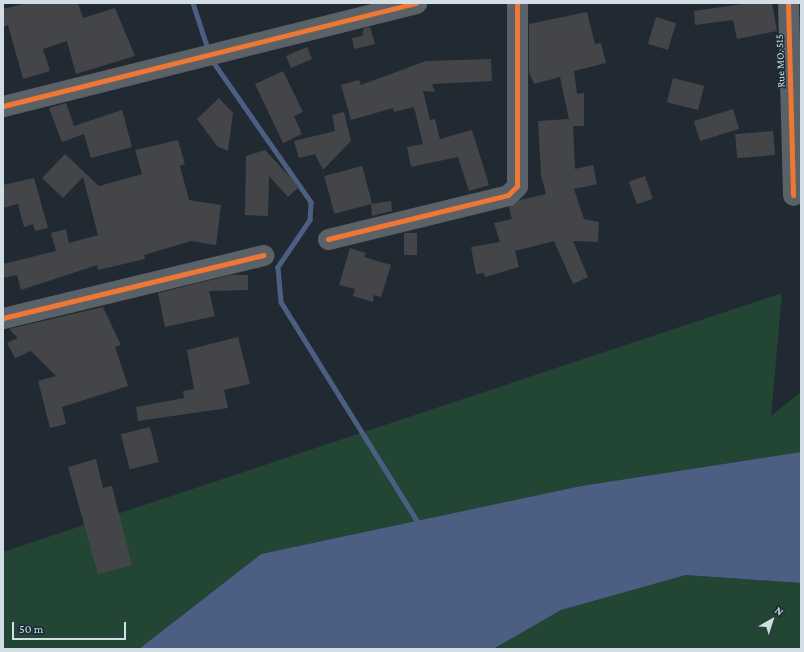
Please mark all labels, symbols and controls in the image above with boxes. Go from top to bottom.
street label: Rue MO. 515 [772,34,788,88]
north arrow [752,600,792,640]
text: N [773,604,786,618]
scale bar [14,614,128,640]
text: 50 m [19,622,43,636]

